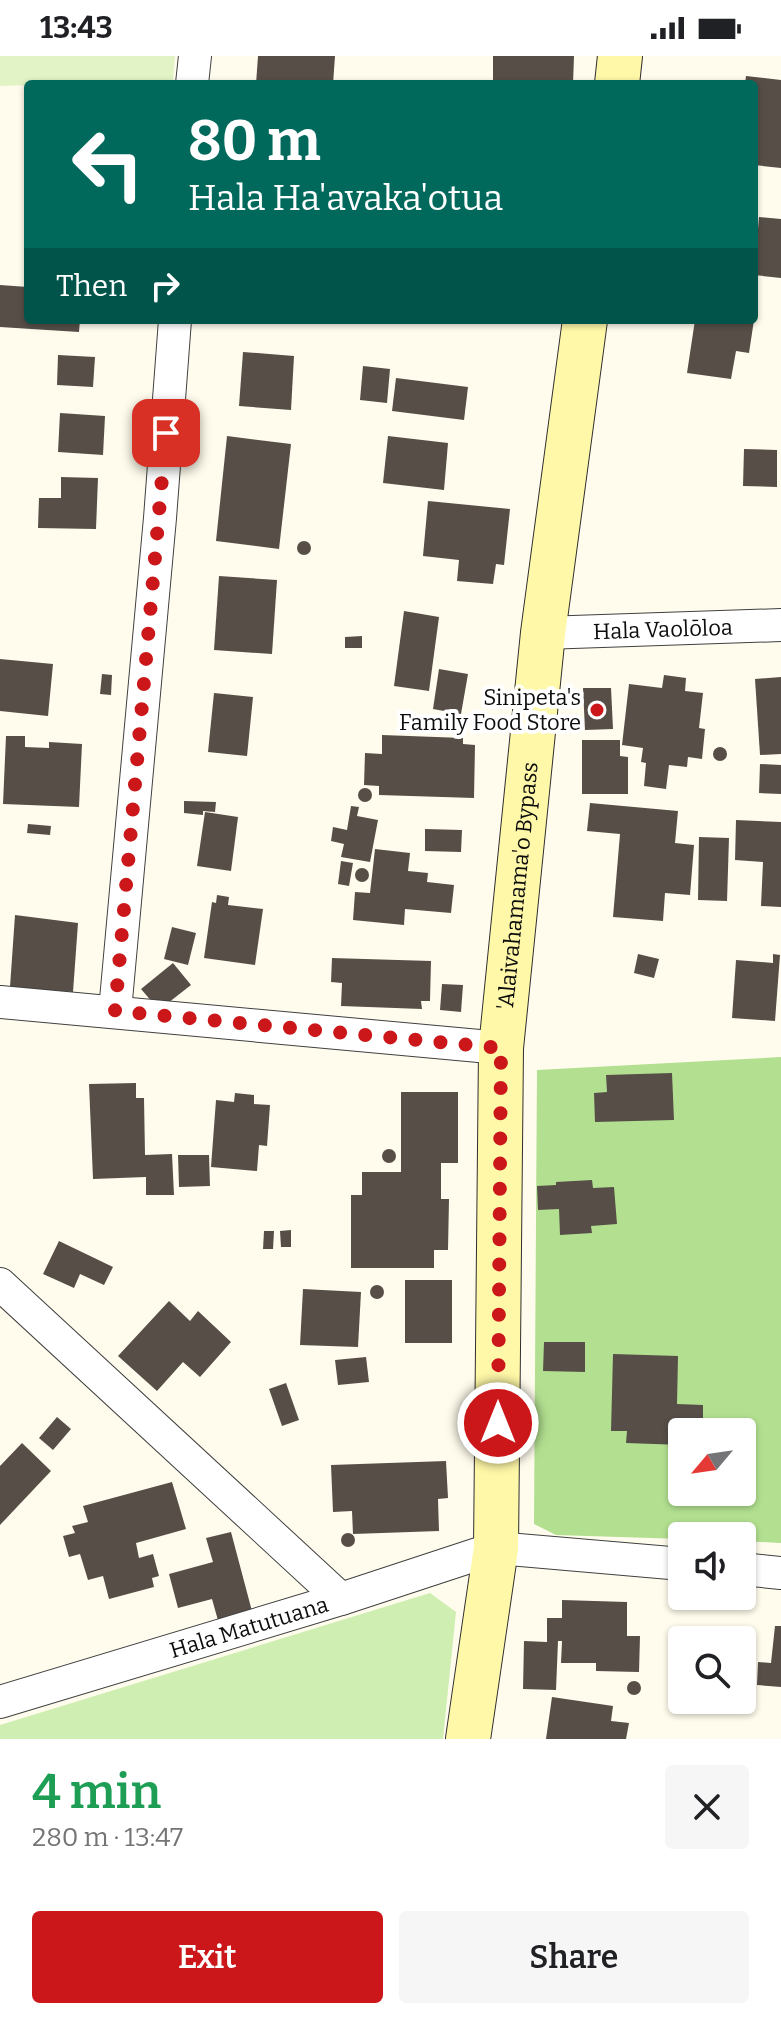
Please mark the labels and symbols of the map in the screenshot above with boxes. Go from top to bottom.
pin [132,399,200,467]
street label: Hala Vaolōloa [593,614,733,645]
place label: Sinipeta's Family Food Store [399,684,581,736]
marker: Sinipeta's Family Food Store [588,701,606,719]
street label: 'Alaivahamama'o Bypass [492,761,544,1011]
position arrow [456,1381,540,1465]
north arrow [668,1418,756,1506]
street label: Hala Matutuana [167,1591,332,1664]

